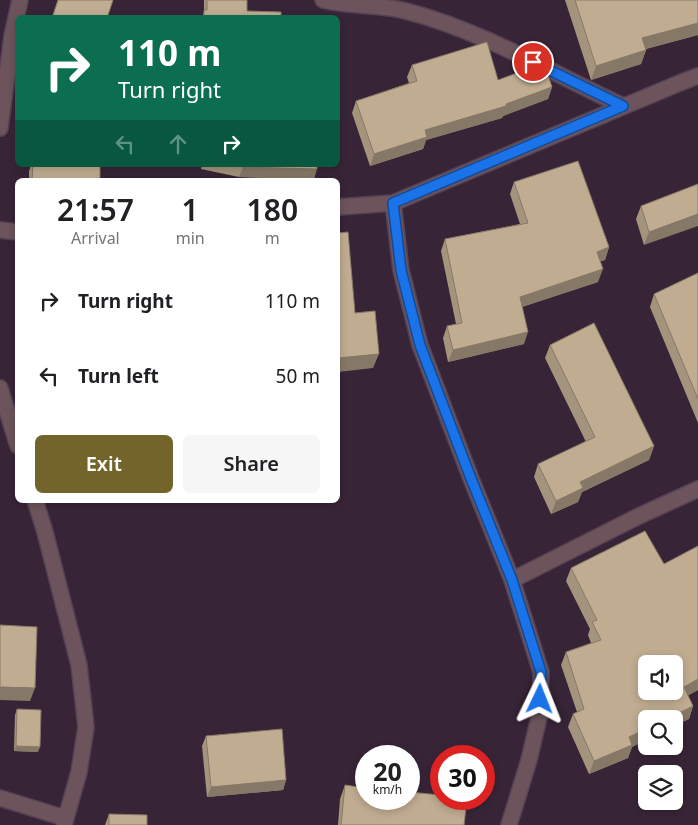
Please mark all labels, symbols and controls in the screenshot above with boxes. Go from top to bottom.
text: 110 m [118,29,221,76]
icon: right [35,35,100,100]
pin [512,41,554,83]
icon: arrive [519,48,547,76]
text: Turn right [118,74,221,104]
icon: left [111,130,139,158]
icon: ahead [164,130,192,158]
icon: right [217,130,245,158]
text: 21:57 [57,189,134,230]
text: 1 [182,189,199,230]
text: 180 [247,189,298,230]
text: Arrival [71,227,120,249]
text: min [176,227,205,249]
text: m [265,227,280,249]
icon: right [35,287,63,315]
text: Turn right [78,288,173,314]
text: 110 m [265,288,320,314]
icon: left [35,362,63,390]
text: Turn left [78,363,159,389]
text: 50 m [276,363,320,389]
button: Exit [35,435,173,493]
button: Share [183,435,320,493]
map controls [638,655,683,810]
button: sound [638,655,683,700]
position arrow [513,672,565,724]
button: search [638,710,683,755]
speed limit sign: 30 [430,745,495,810]
text: 20 [373,754,402,788]
button: layers [638,765,683,810]
text: km/h [373,781,402,798]

